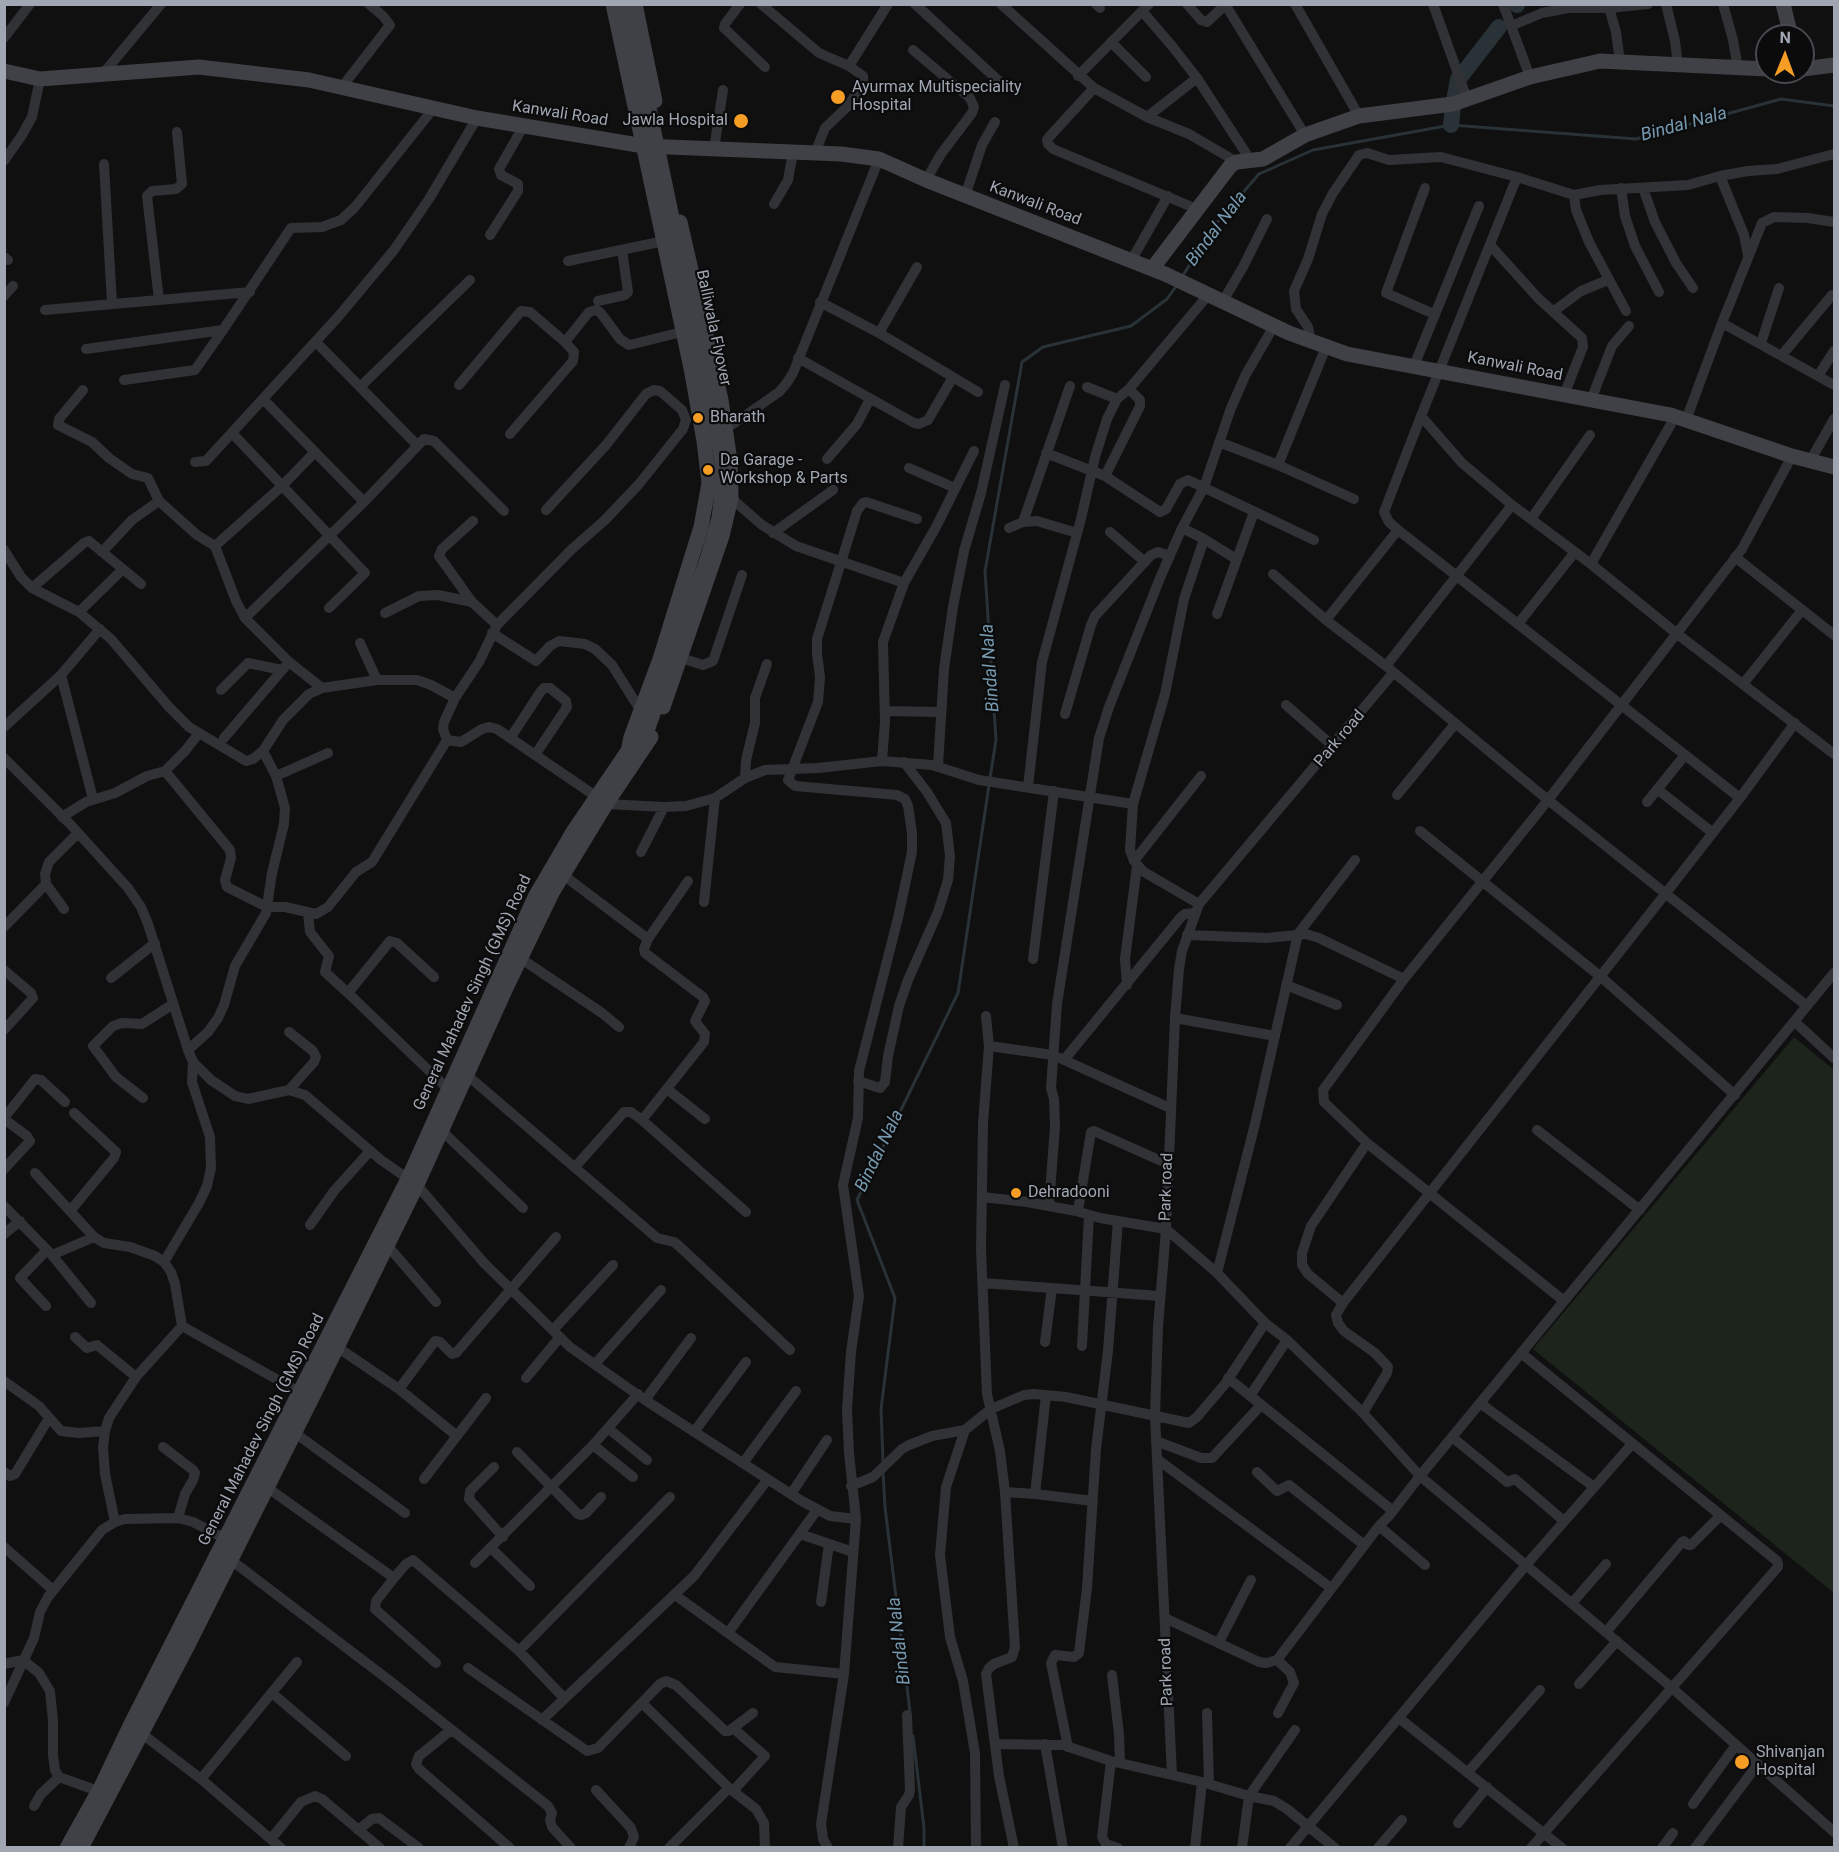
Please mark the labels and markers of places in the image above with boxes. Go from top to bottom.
place label: Ayurmax Multispeciality Hospital [852,78,1022,116]
marker: Ayurmax Multispeciality Hospital [829,88,847,106]
place label: Jawla Hospital [622,111,728,131]
marker: Jawla Hospital [732,112,750,130]
place label: Bharath [710,408,765,428]
marker: Bharath [691,411,705,425]
place label: Da Garage - Workshop & Parts [720,451,848,489]
marker: Da Garage - Workshop & Parts [701,463,715,477]
place label: Dehradooni [1028,1183,1110,1203]
marker: Dehradooni [1009,1186,1023,1200]
place label: Shivanjan Hospital [1756,1743,1825,1781]
marker: Shivanjan Hospital [1733,1753,1751,1771]

